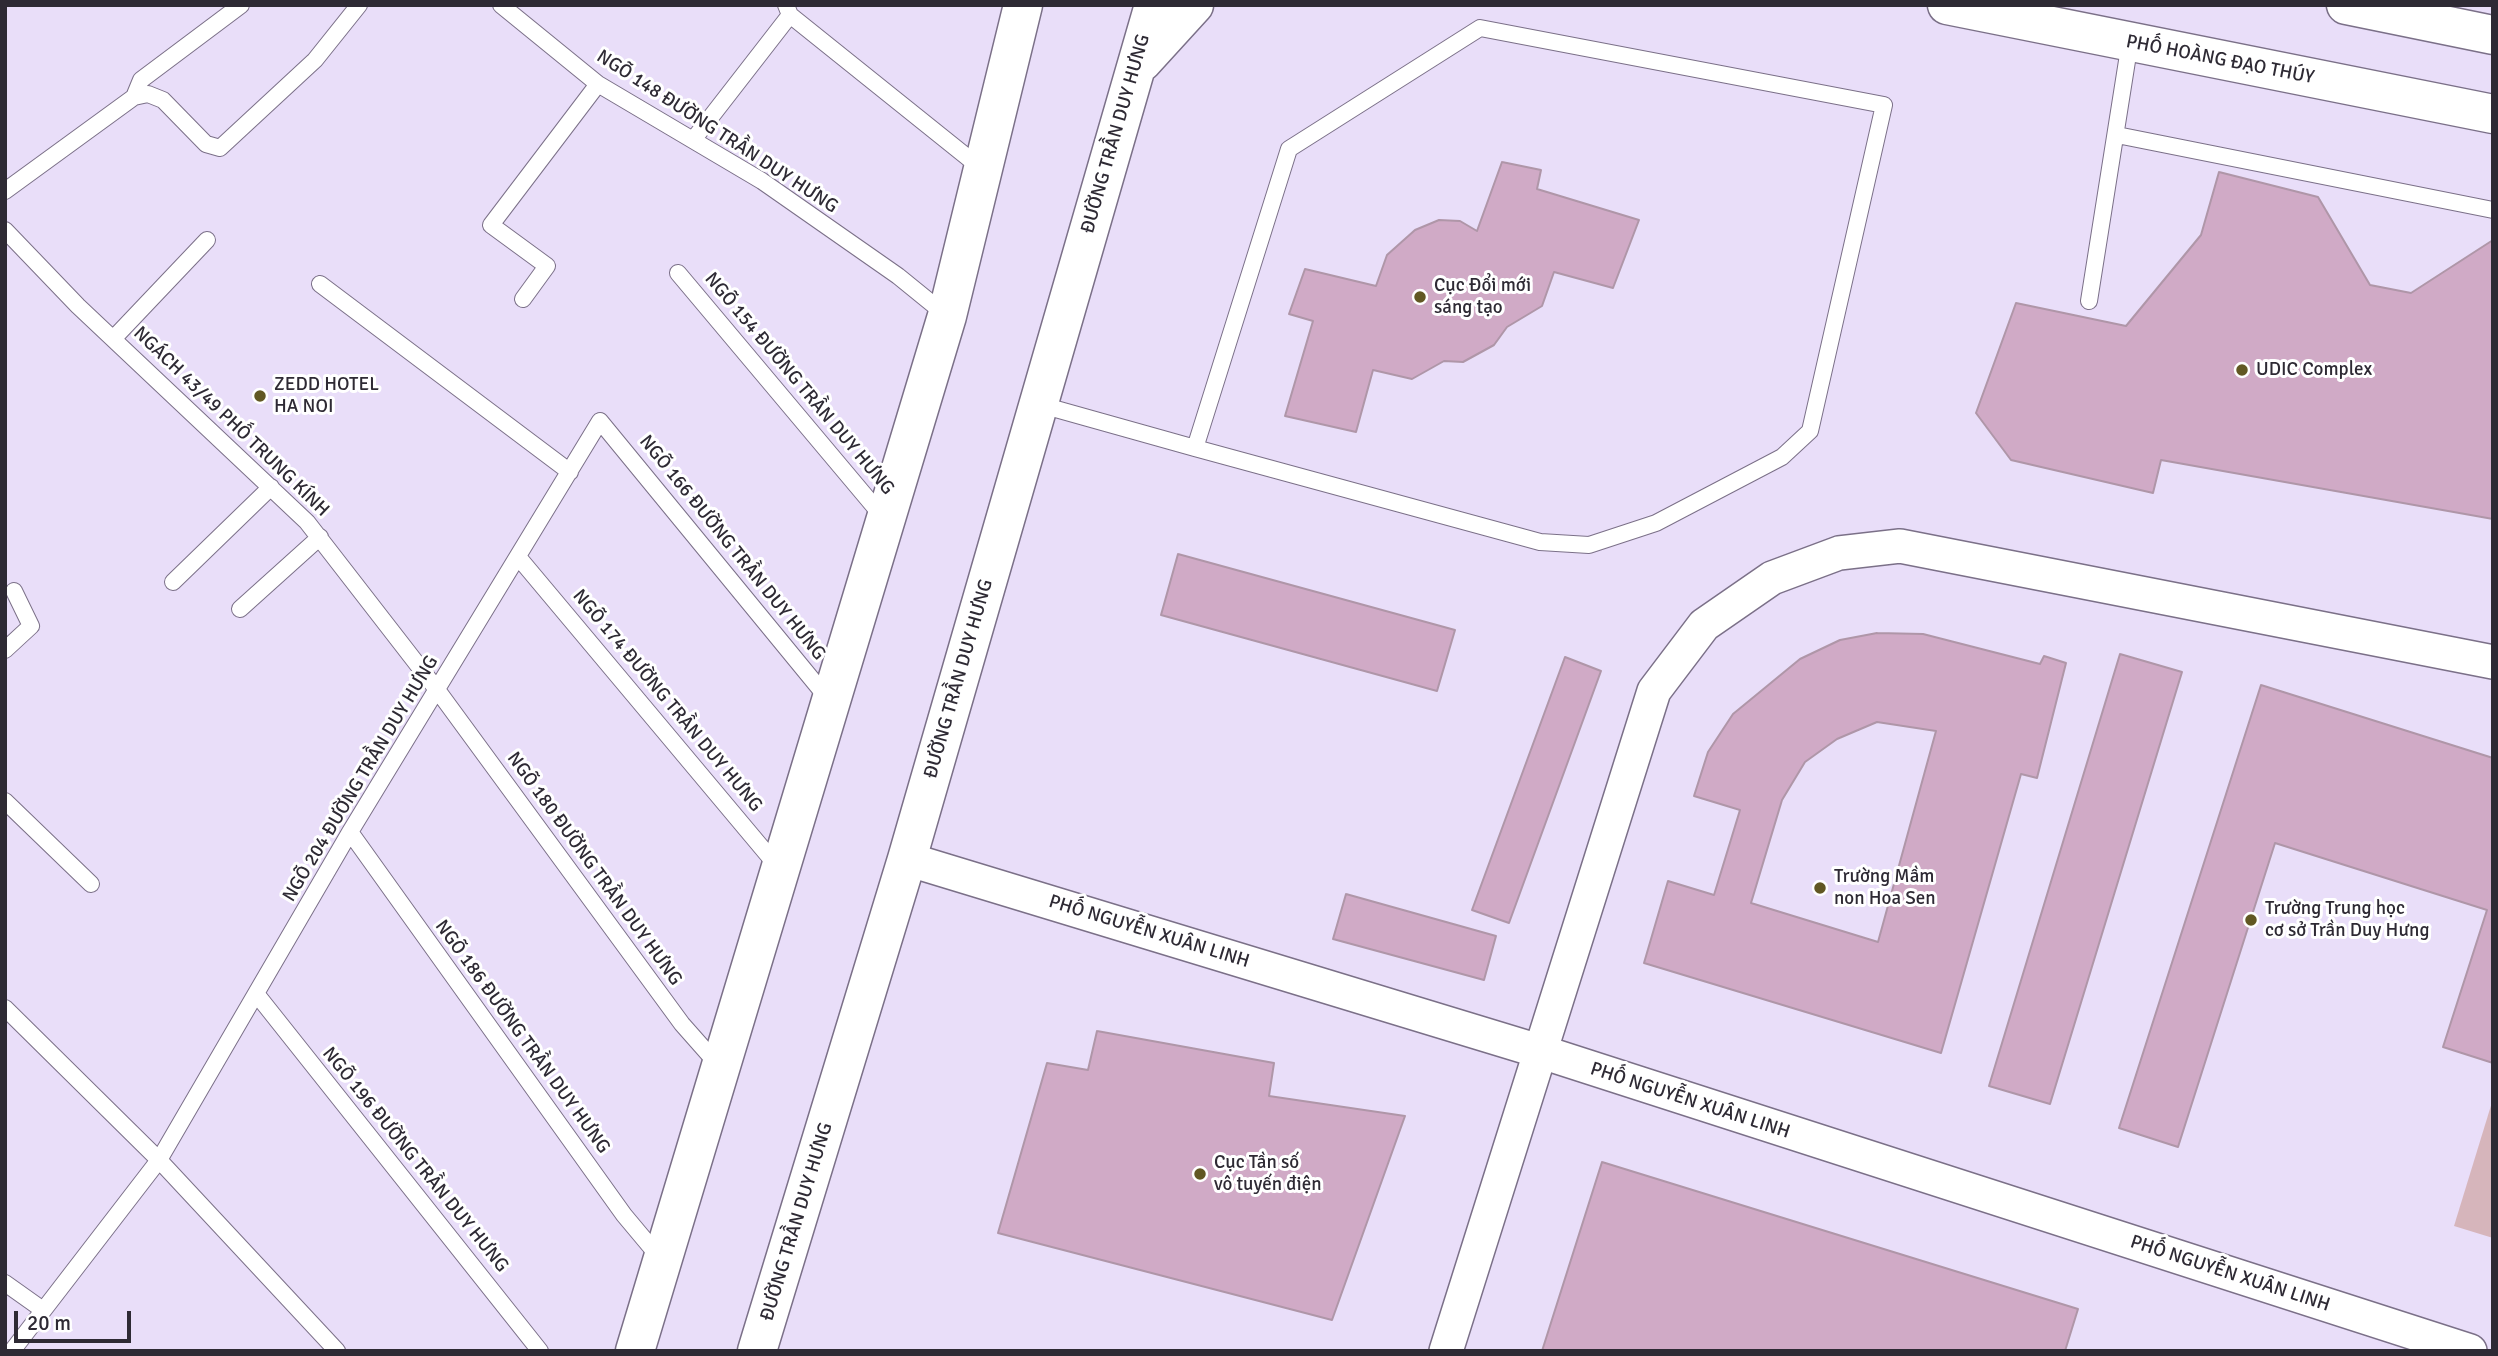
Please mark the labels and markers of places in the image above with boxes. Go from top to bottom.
place label: Cục Đổi mới sáng tạo [1434,275,1531,319]
marker: Cục Đổi mới sáng tạo [1412,289,1428,305]
place label: UDIC Complex [2256,359,2372,381]
marker: UDIC Complex [2234,362,2250,378]
place label: ZEDD HOTEL HA NOI [274,374,379,418]
marker: ZEDD HOTEL HA NOI [252,388,268,404]
place label: Trường Mầm non Hoa Sen [1834,866,1936,910]
marker: Trường Mầm non Hoa Sen [1812,880,1828,896]
place label: Trường Trung học cơ sở Trần Duy Hưng [2265,898,2429,942]
marker: Trường Trung học cơ sở Trần Duy Hưng [2243,912,2259,928]
place label: Cục Tần số vô tuyến điện [1214,1152,1322,1196]
marker: Cục Tần số vô tuyến điện [1192,1166,1208,1182]

